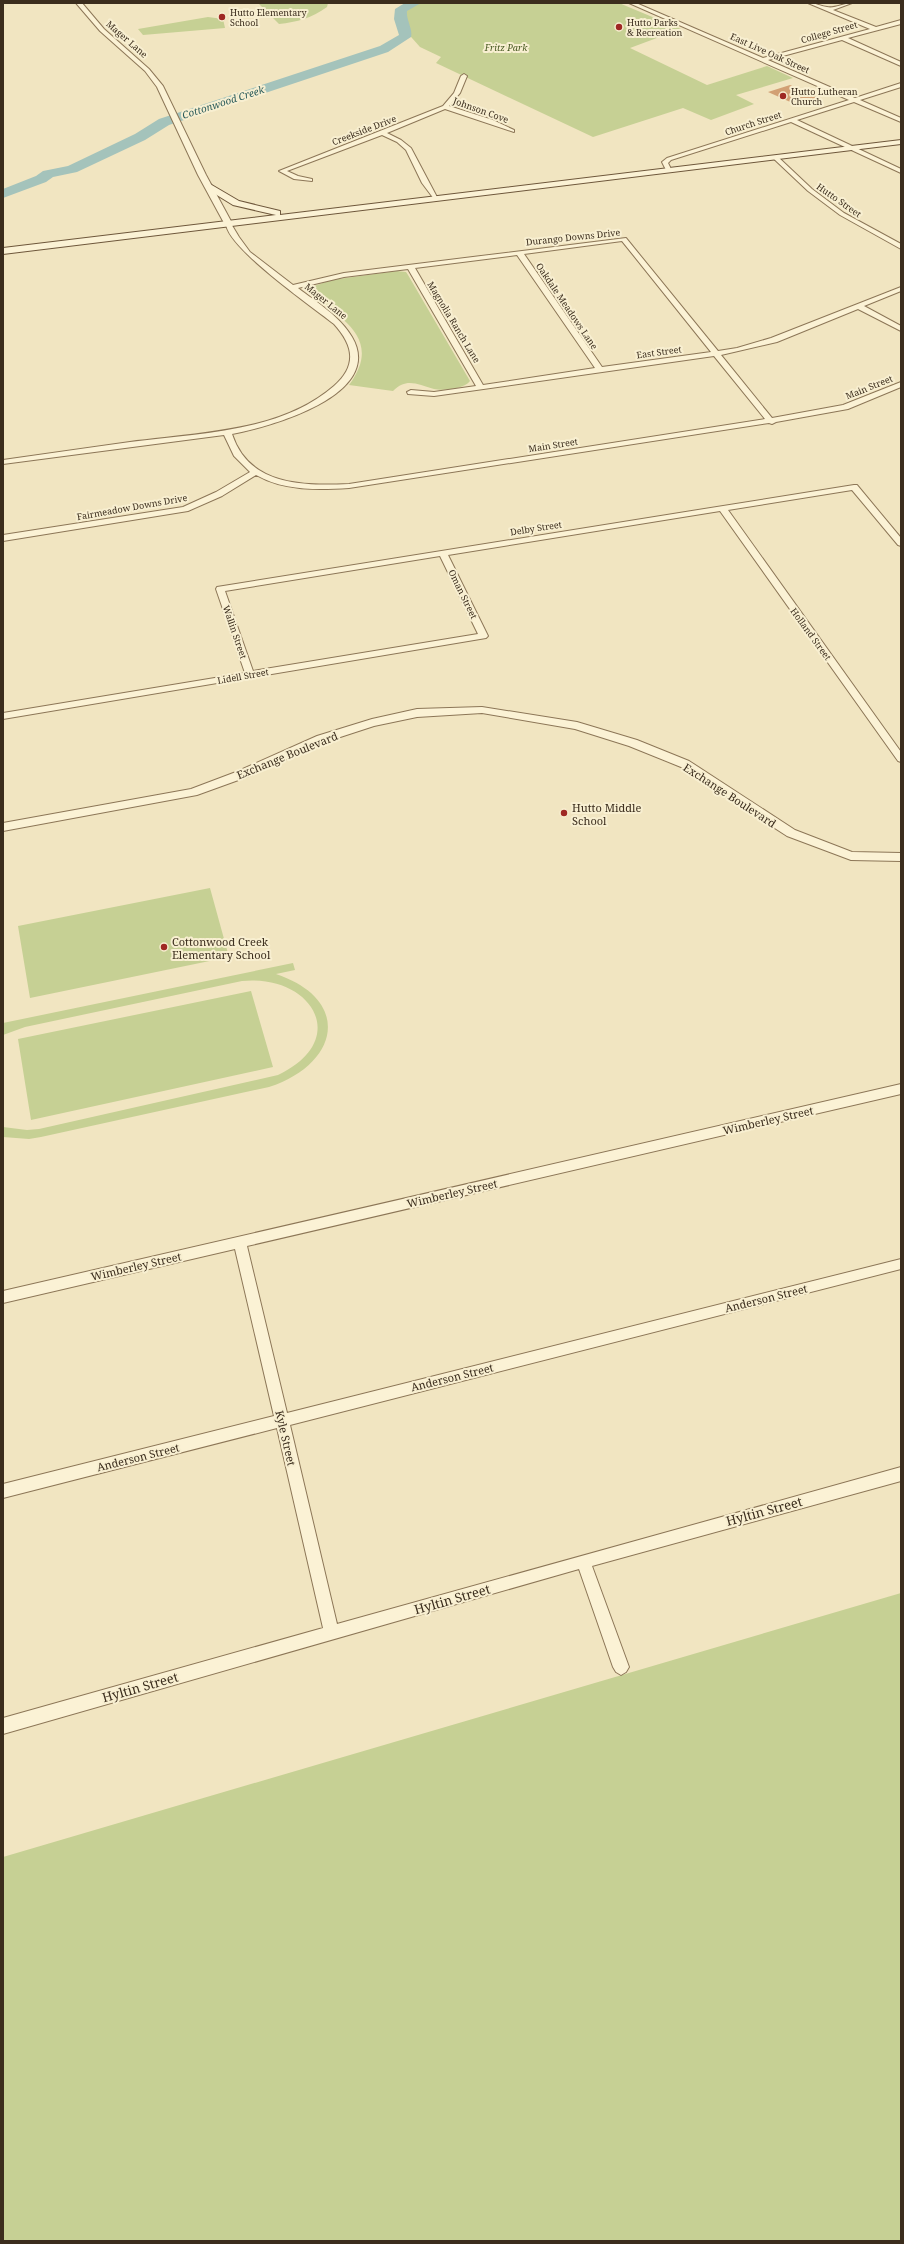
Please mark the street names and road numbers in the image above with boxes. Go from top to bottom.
street label: Mager Lane [103,17,151,61]
street label: College Street [799,18,859,46]
street label: East Live Oak Street [728,30,812,76]
street label: Johnson Cove [451,94,511,126]
street label: Church Street [723,108,783,138]
street label: Creekside Drive [330,112,398,148]
street label: Hutto Street [814,180,864,220]
street label: Durango Downs Drive [525,226,621,248]
street label: Oakdale Meadows Lane [533,260,601,352]
street label: Magnolia Ranch Lane [424,279,484,365]
street label: Mager Lane [302,280,350,322]
street label: East Street [636,342,682,362]
street label: Main Street [844,372,894,402]
street label: Main Street [527,435,579,455]
street label: Fairmeadow Downs Drive [76,491,188,523]
street label: Delby Street [509,518,563,538]
street label: Oman Street [445,567,481,621]
street label: Wallin Street [220,604,250,660]
street label: Holland Street [788,605,834,663]
street label: Lidell Street [216,665,270,687]
street label: Exchange Boulevard [234,728,340,782]
street label: Exchange Boulevard [681,759,780,831]
street label: Wimberley Street [721,1102,815,1138]
street label: Wimberley Street [405,1175,499,1211]
street label: Wimberley Street [89,1248,183,1284]
street label: Anderson Street [723,1280,809,1316]
street label: Anderson Street [409,1359,495,1395]
street label: Kyle Street [272,1409,300,1467]
street label: Anderson Street [95,1439,181,1475]
street label: Hyltin Street [724,1492,805,1530]
street label: Hyltin Street [412,1579,493,1618]
street label: Hyltin Street [100,1667,181,1706]

